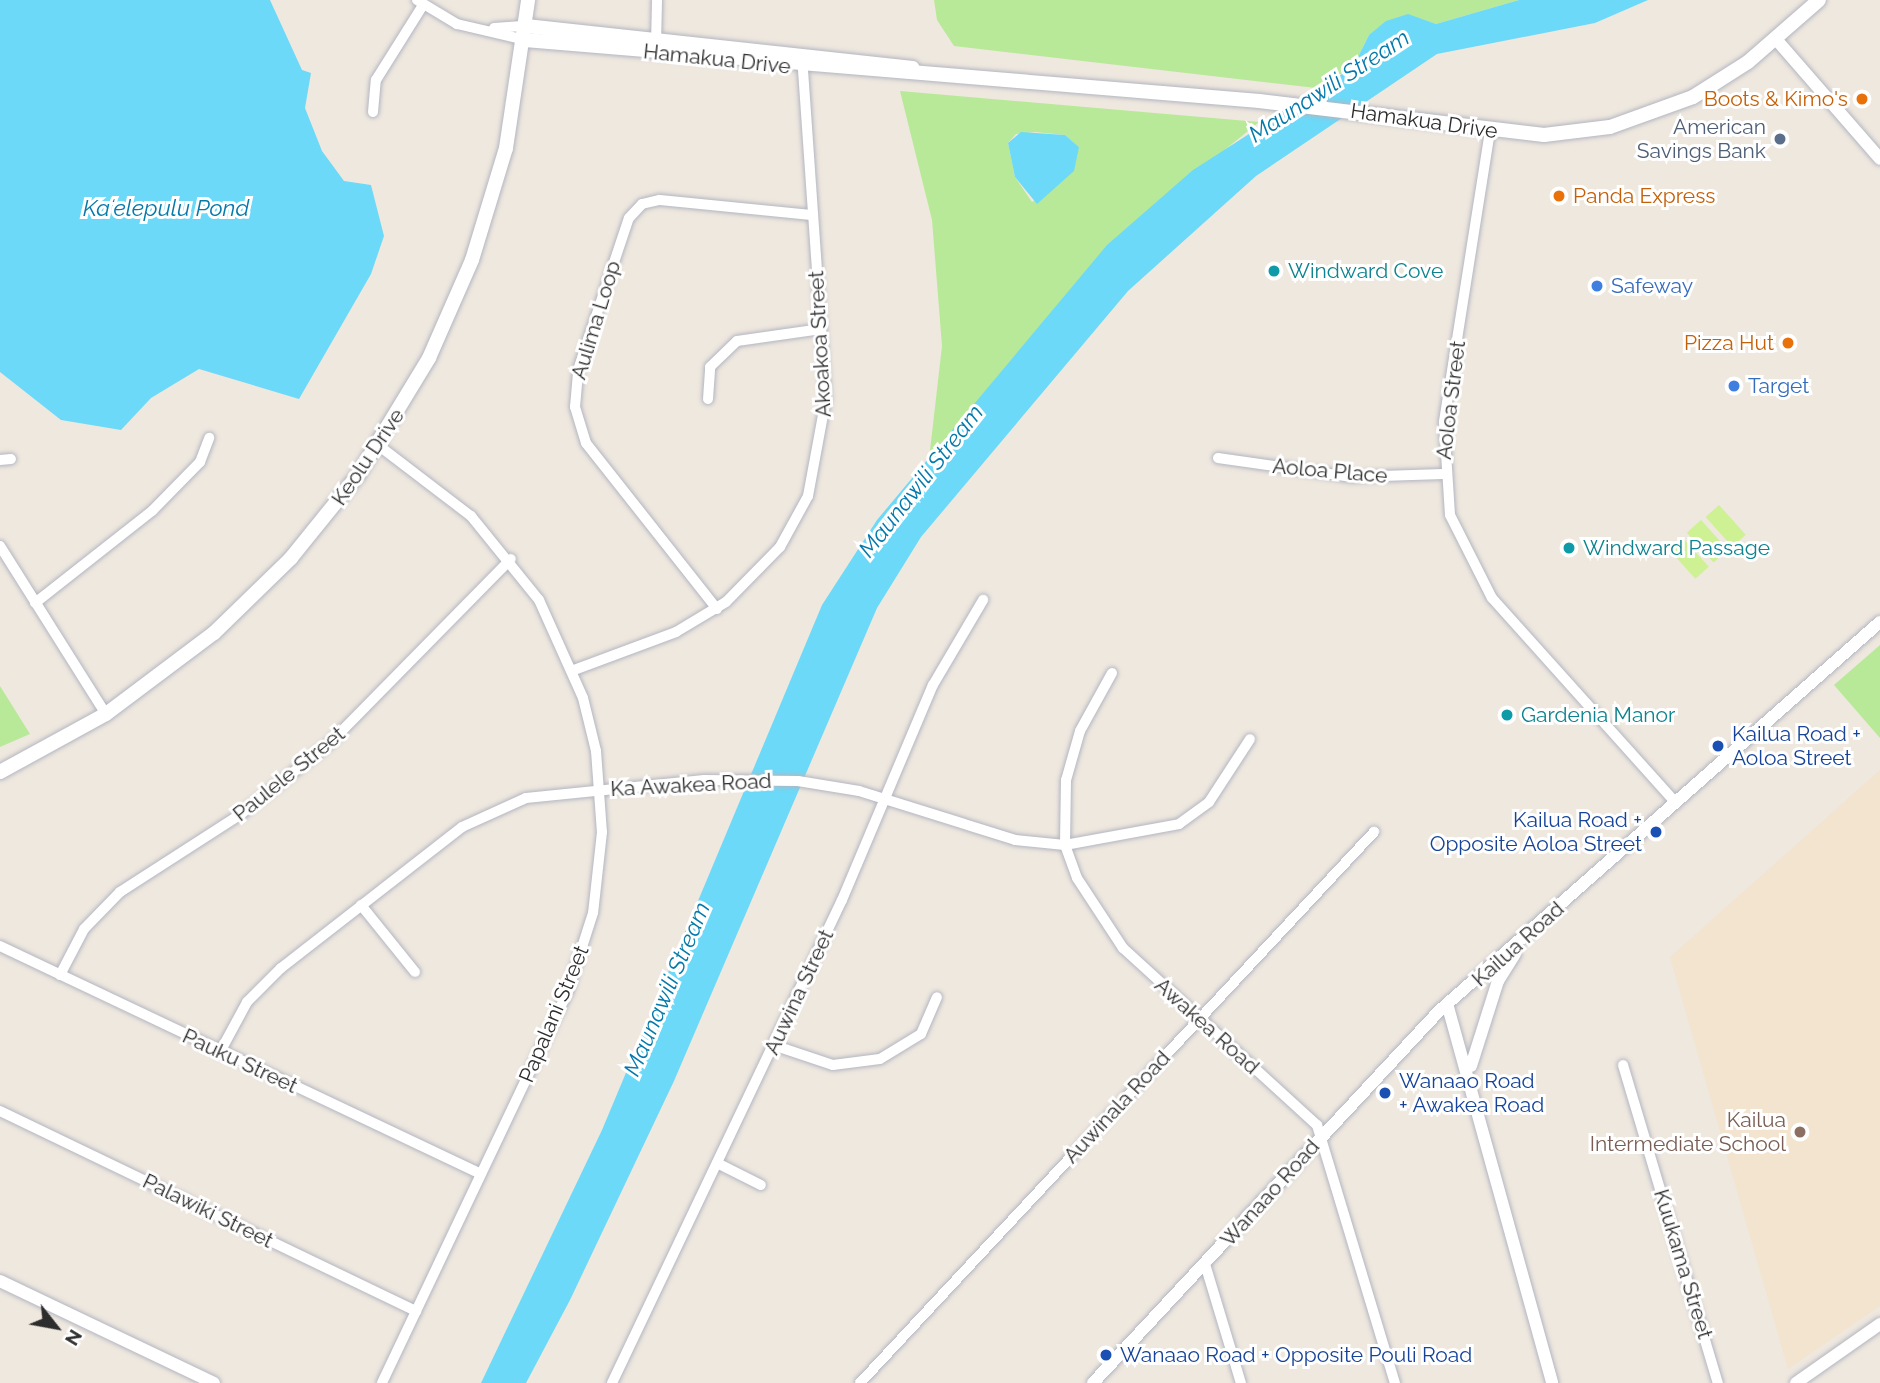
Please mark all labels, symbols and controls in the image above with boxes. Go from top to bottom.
water label: Maunawili Stream [1243,24,1415,148]
street label: Hamakua Drive [642,39,792,79]
place label: Boots & Kimo's [1704,86,1848,112]
marker: Boots & Kimo's [1854,91,1870,107]
street label: Hamakua Drive [1349,98,1499,144]
place label: American Savings Bank [1637,114,1766,164]
marker: American Savings Bank [1772,131,1788,147]
place label: Panda Express [1573,183,1715,209]
marker: Panda Express [1551,188,1567,204]
water label: Kaʻelepulu Pond [83,194,249,222]
street label: Aulima Loop [566,258,626,382]
place label: Windward Cove [1288,258,1443,284]
marker: Windward Cove [1266,263,1282,279]
street label: Akoakoa Street [804,270,836,418]
place label: Safeway [1611,273,1693,299]
marker: Safeway [1589,278,1605,294]
place label: Pizza Hut [1684,330,1774,356]
marker: Pizza Hut [1780,335,1796,351]
street label: Aoloa Street [1431,339,1471,461]
place label: Target [1748,373,1809,399]
marker: Target [1726,378,1742,394]
water label: Maunawili Stream [853,399,989,563]
street label: Keolu Drive [326,404,410,510]
street label: Aoloa Place [1271,453,1389,489]
place label: Windward Passage [1583,535,1770,561]
marker: Windward Passage [1561,540,1577,556]
place label: Gardenia Manor [1521,702,1675,728]
marker: Gardenia Manor [1499,707,1515,723]
street label: Paulele Street [228,721,350,827]
place label: Kailua Road + Aoloa Street [1732,721,1861,771]
marker: Kailua Road + Aoloa Street [1710,738,1726,754]
street label: Ka Awakea Road [609,768,773,802]
place label: Kailua Road + Opposite Aoloa Street [1429,807,1642,857]
marker: Kailua Road + Opposite Aoloa Street [1648,824,1664,840]
street label: Kailua Road [1467,896,1569,992]
water label: Maunawili Stream [618,898,716,1080]
street label: Auwina Street [759,925,839,1059]
street label: Papalani Street [514,942,594,1086]
street label: Awakea Road [1150,973,1264,1079]
street label: Pauku Street [178,1023,302,1099]
street label: Auwinala Road [1058,1046,1176,1168]
place label: Wanaao Road + Awakea Road [1399,1068,1545,1118]
marker: Wanaao Road + Awakea Road [1377,1085,1393,1101]
place label: Kailua Intermediate School [1590,1107,1786,1157]
marker: Kailua Intermediate School [1792,1124,1808,1140]
street label: Wanaao Road [1215,1134,1325,1252]
street label: Palawiki Street [139,1169,277,1253]
street label: Kuukama Street [1648,1186,1718,1342]
north arrow [21,1292,91,1362]
text: N [61,1326,87,1350]
place label: Wanaao Road + Opposite Pouli Road [1120,1342,1472,1368]
marker: Wanaao Road + Opposite Pouli Road [1098,1347,1114,1363]

